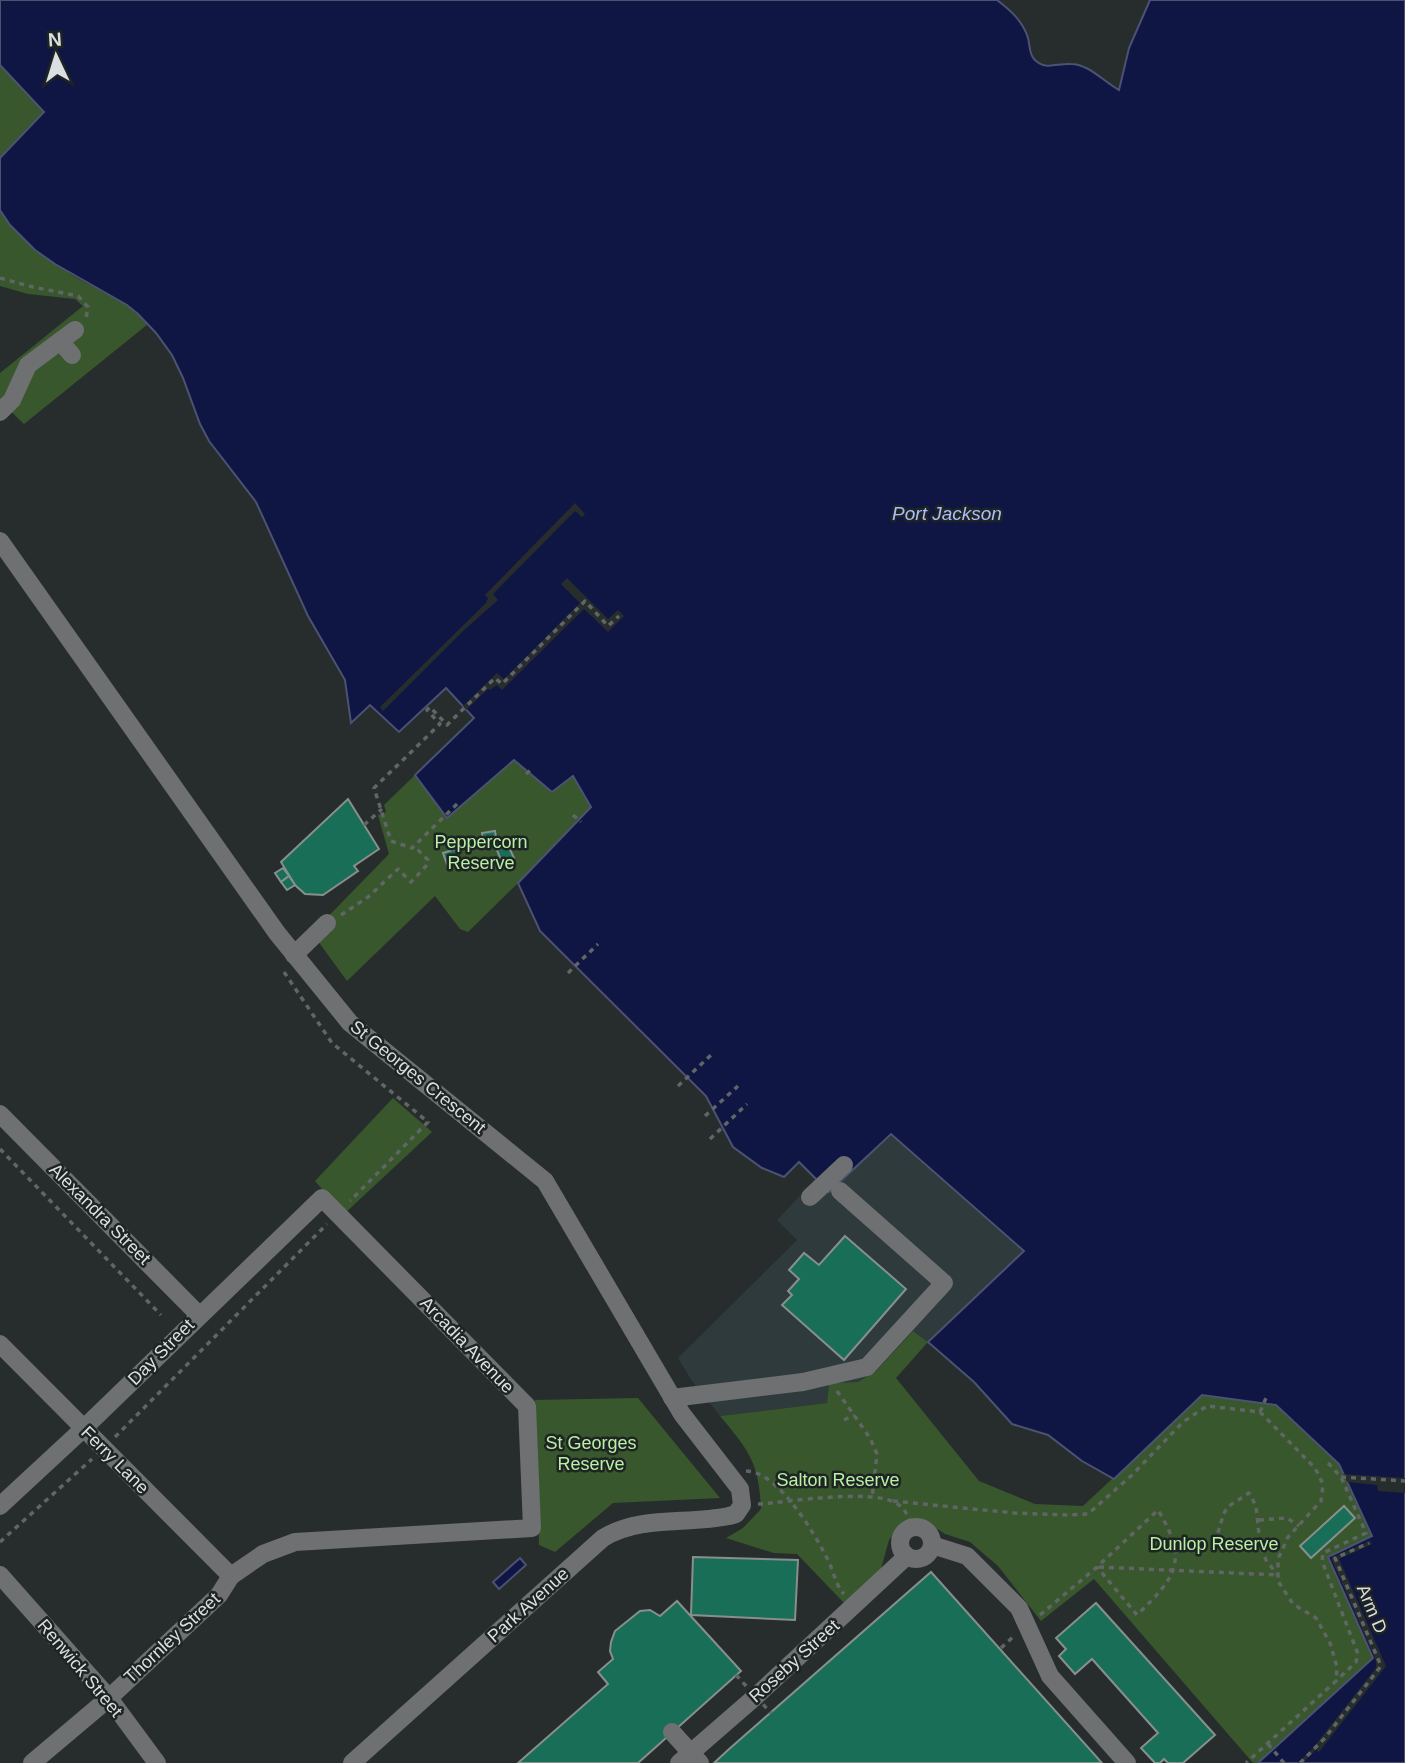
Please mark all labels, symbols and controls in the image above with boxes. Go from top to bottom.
north arrow [21,21,91,91]
text: N [47,29,62,50]
water label: Port Jackson [892,503,1002,524]
park label: Peppercorn Reserve [434,832,528,873]
street label: St Georges Crescent [346,1016,490,1138]
street label: Alexandra Street [46,1160,154,1268]
street label: Arcadia Avenue [416,1293,518,1397]
street label: Day Street [124,1315,198,1389]
street label: Ferry Lane [77,1422,153,1498]
park label: St Georges Reserve [545,1433,637,1474]
park label: Salton Reserve [776,1470,900,1490]
park label: Dunlop Reserve [1149,1534,1279,1554]
street label: Park Avenue [484,1564,572,1646]
street label: Arm D [1353,1582,1391,1636]
street label: Thornley Street [120,1589,224,1687]
street label: Renwick Street [33,1615,127,1721]
street label: Roseby Street [745,1615,843,1707]

